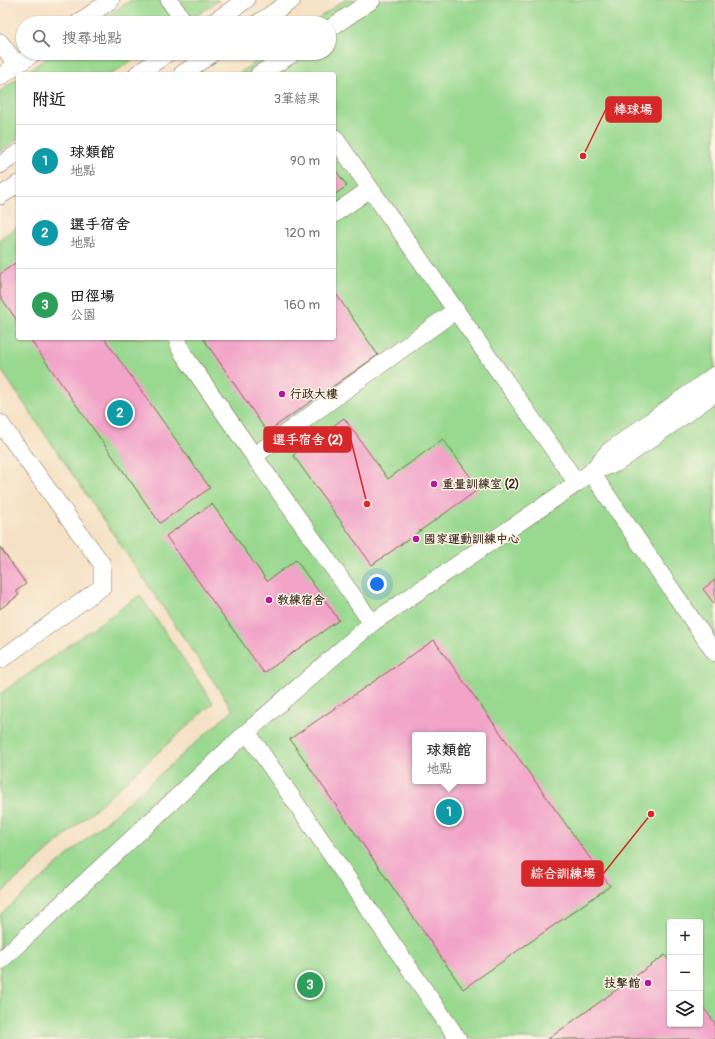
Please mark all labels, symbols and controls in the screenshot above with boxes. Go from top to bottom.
search box [16,16,336,60]
icon: search [30,27,52,49]
text: 搜尋地點 [62,29,122,48]
text: 附近 [32,89,66,110]
text: 3筆結果 [274,91,320,107]
callout: 棒球場 [606,97,661,122]
text: 棒球場 [613,102,653,118]
text: 球類館 [70,143,115,162]
text: 1 [42,153,48,169]
text: 90 m [290,153,320,169]
text: 地點 [70,163,96,179]
text: 選手宿舍 [70,215,130,234]
text: 2 [41,225,49,241]
text: 120 m [284,225,320,241]
text: 地點 [70,235,96,251]
text: 田徑場 [70,287,115,306]
text: 3 [41,297,49,313]
text: 160 m [284,297,320,313]
text: 公園 [70,307,96,323]
place label: 行政大樓 [290,387,338,402]
marker: 行政大樓 [277,389,287,399]
pin: 2 [107,398,133,428]
callout: 選手宿舍 (2) [264,427,351,452]
text: 選手宿舍 (2) [273,432,343,448]
place label: 重量訓練室 (2) [442,477,519,492]
marker: 重量訓練室 (2) [429,479,439,489]
place label: 國家運動訓練中心 [424,532,520,547]
marker: 國家運動訓練中心 [411,534,421,544]
your location [367,574,387,594]
place label: 教練宿舍 [277,593,325,608]
marker: 教練宿舍 [264,595,274,605]
popup [412,732,486,784]
text: 球類館 [426,741,472,760]
text: 地點 [426,761,453,777]
pin: 1 [436,797,462,827]
callout: 綜合訓練場 [522,861,603,886]
text: 綜合訓練場 [530,866,596,882]
map controls [667,919,703,1027]
button: + [667,919,703,955]
button: − [667,955,703,991]
pin: 3 [297,970,323,1000]
place label: 技擊館 [604,976,641,991]
marker: 技擊館 [643,978,653,988]
button: layers [667,991,703,1027]

